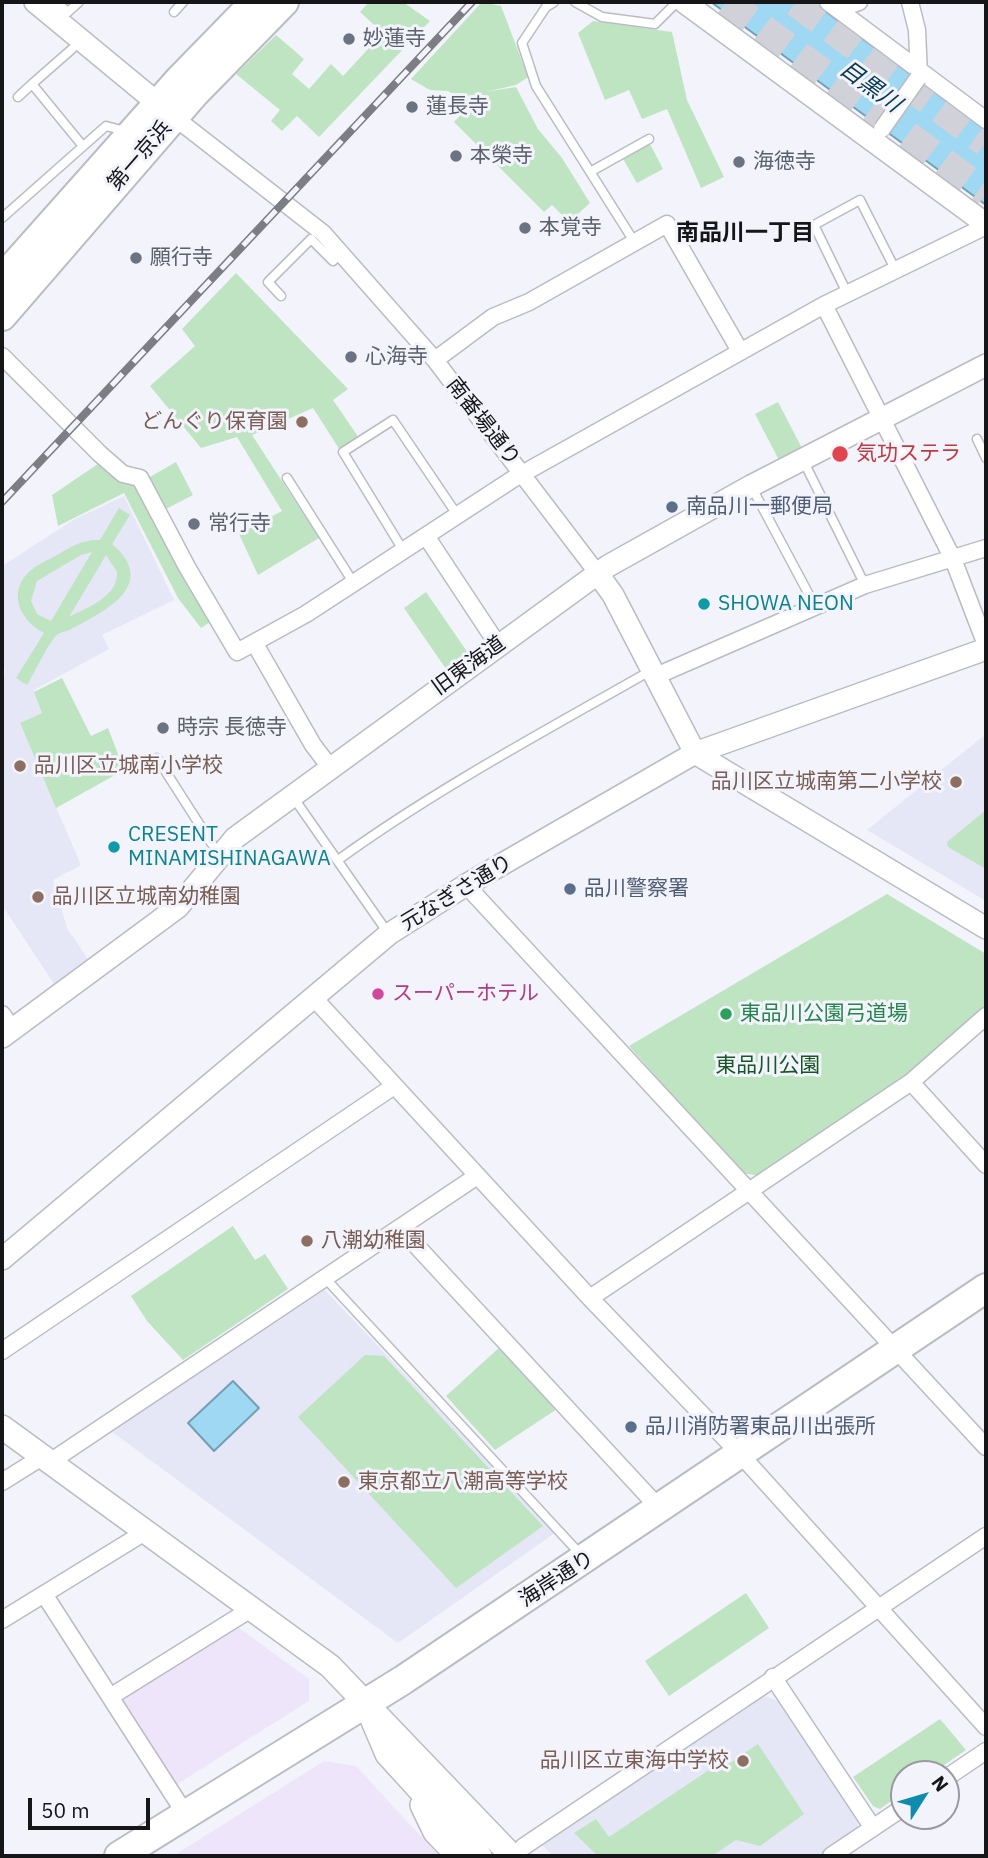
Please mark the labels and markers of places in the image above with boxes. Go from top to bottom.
place label: 妙蓮寺 [363,26,426,52]
marker: 妙蓮寺 [341,31,357,47]
place label: 蓮長寺 [426,94,489,120]
marker: 蓮長寺 [404,99,420,115]
place label: 本榮寺 [470,143,533,169]
marker: 本榮寺 [448,148,464,164]
place label: 海徳寺 [753,149,816,175]
marker: 海徳寺 [731,154,747,170]
place label: 本覚寺 [539,215,602,241]
marker: 本覚寺 [517,220,533,236]
place label: 願行寺 [150,245,213,271]
marker: 願行寺 [128,250,144,266]
place label: 心海寺 [365,344,428,370]
marker: 心海寺 [343,349,359,365]
place label: どんぐり保育園 [141,409,288,435]
marker: どんぐり保育園 [294,414,310,430]
place label: 気功ステラ [856,441,961,467]
marker: 気功ステラ [830,444,850,464]
place label: 南品川一郵便局 [686,494,833,520]
marker: 南品川一郵便局 [664,499,680,515]
place label: 常行寺 [208,511,271,537]
marker: 常行寺 [186,516,202,532]
place label: SHOWA NEON [718,591,854,617]
marker: SHOWA NEON [696,596,712,612]
place label: 時宗 長徳寺 [177,715,287,741]
marker: 時宗 長徳寺 [155,720,171,736]
place label: 品川区立城南小学校 [34,753,223,779]
marker: 品川区立城南小学校 [12,758,28,774]
place label: 品川区立城南第二小学校 [711,769,942,795]
marker: 品川区立城南第二小学校 [948,774,964,790]
place label: CRESENT MINAMISHINAGAWA [128,822,331,872]
marker: CRESENT MINAMISHINAGAWA [106,839,122,855]
place label: 品川警察署 [584,876,689,902]
marker: 品川警察署 [562,881,578,897]
place label: 品川区立城南幼稚園 [52,884,241,910]
marker: 品川区立城南幼稚園 [30,889,46,905]
place label: スーパーホテル [392,981,539,1007]
marker: スーパーホテル [370,986,386,1002]
place label: 東品川公園弓道場 [740,1001,908,1027]
marker: 東品川公園弓道場 [718,1006,734,1022]
place label: 八潮幼稚園 [321,1228,426,1254]
marker: 八潮幼稚園 [299,1233,315,1249]
place label: 品川消防署東品川出張所 [645,1414,876,1440]
marker: 品川消防署東品川出張所 [623,1419,639,1435]
place label: 東京都立八潮高等学校 [358,1469,568,1495]
marker: 東京都立八潮高等学校 [336,1474,352,1490]
place label: 品川区立東海中学校 [540,1748,729,1774]
marker: 品川区立東海中学校 [735,1753,751,1769]

